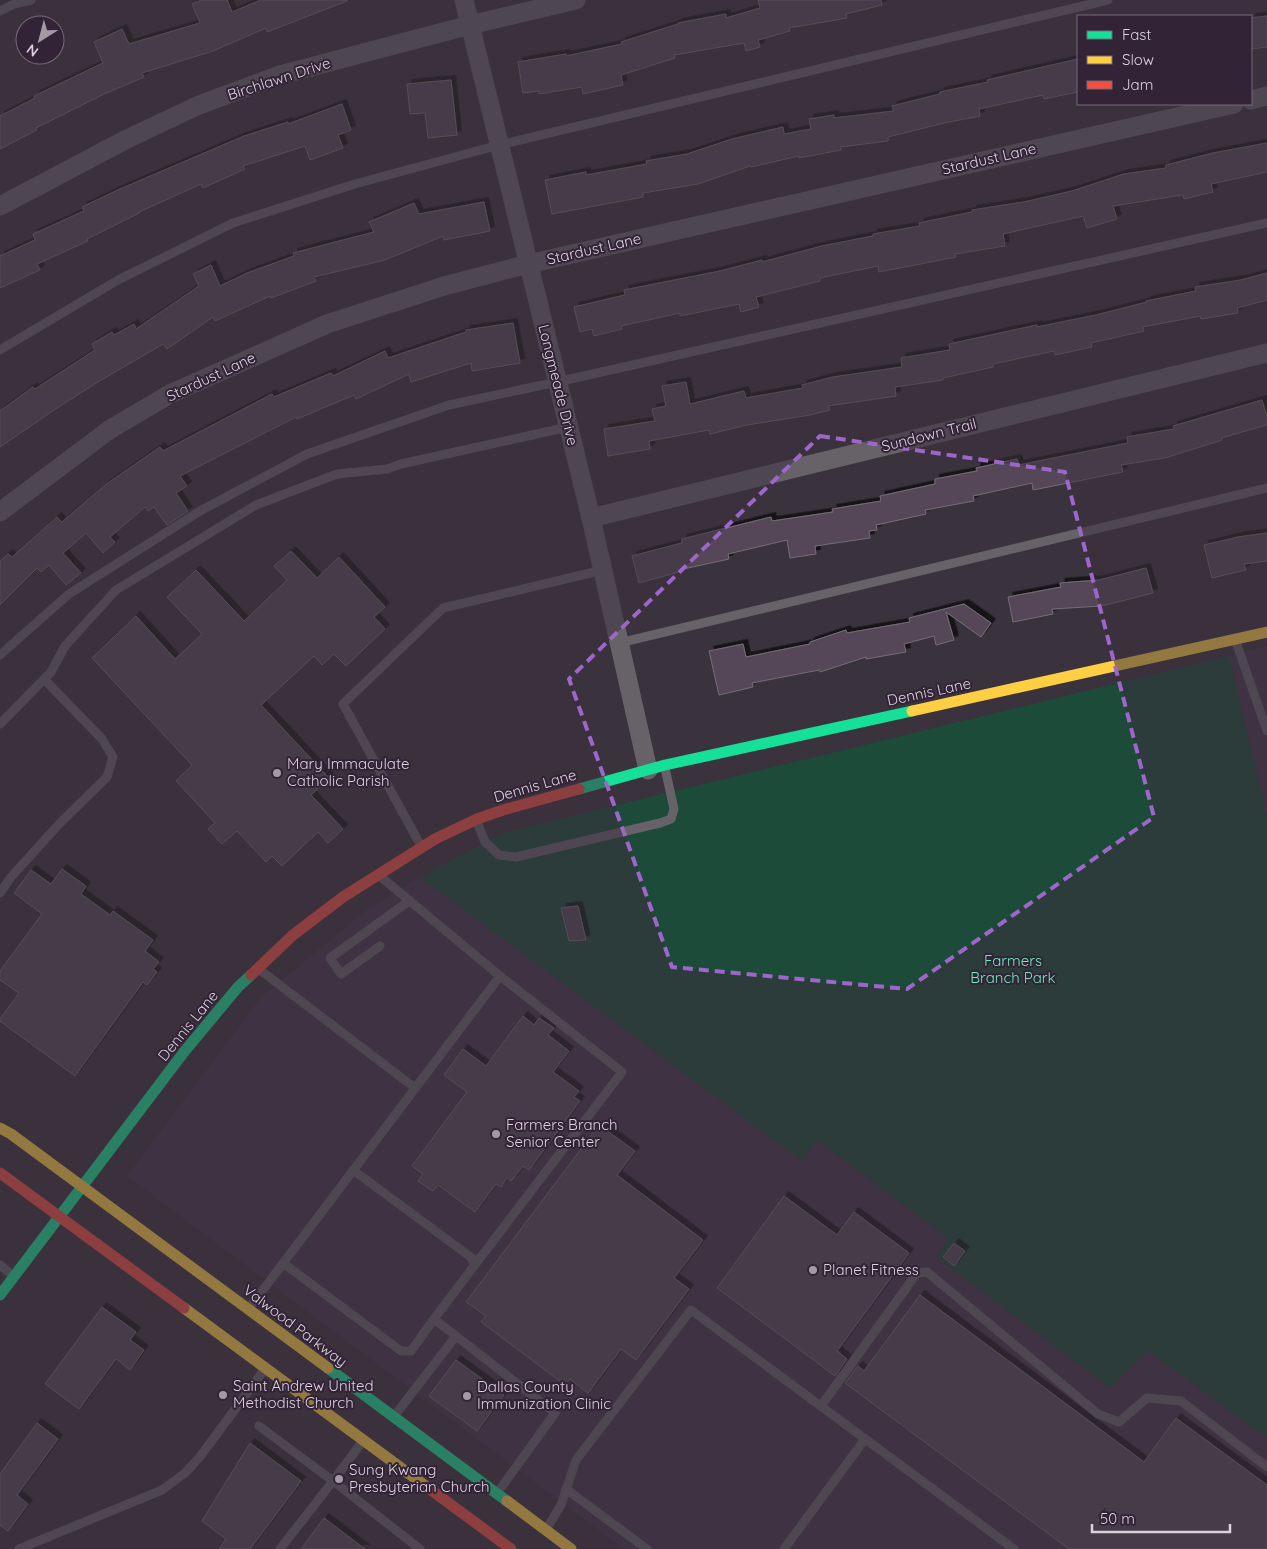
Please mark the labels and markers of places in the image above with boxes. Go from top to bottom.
place label: Mary Immaculate Catholic Parish [287,754,409,790]
marker: Mary Immaculate Catholic Parish [271,767,283,779]
place label: Farmers Branch Senior Center [506,1115,618,1151]
marker: Farmers Branch Senior Center [490,1128,502,1140]
place label: Planet Fitness [823,1260,919,1279]
marker: Planet Fitness [807,1264,819,1276]
place label: Saint Andrew United Methodist Church [233,1376,374,1412]
place label: Dallas County Immunization Clinic [477,1377,611,1413]
marker: Saint Andrew United Methodist Church [217,1389,229,1401]
marker: Dallas County Immunization Clinic [461,1390,473,1402]
place label: Sung Kwang Presbyterian Church [349,1460,489,1496]
marker: Sung Kwang Presbyterian Church [333,1473,345,1485]

